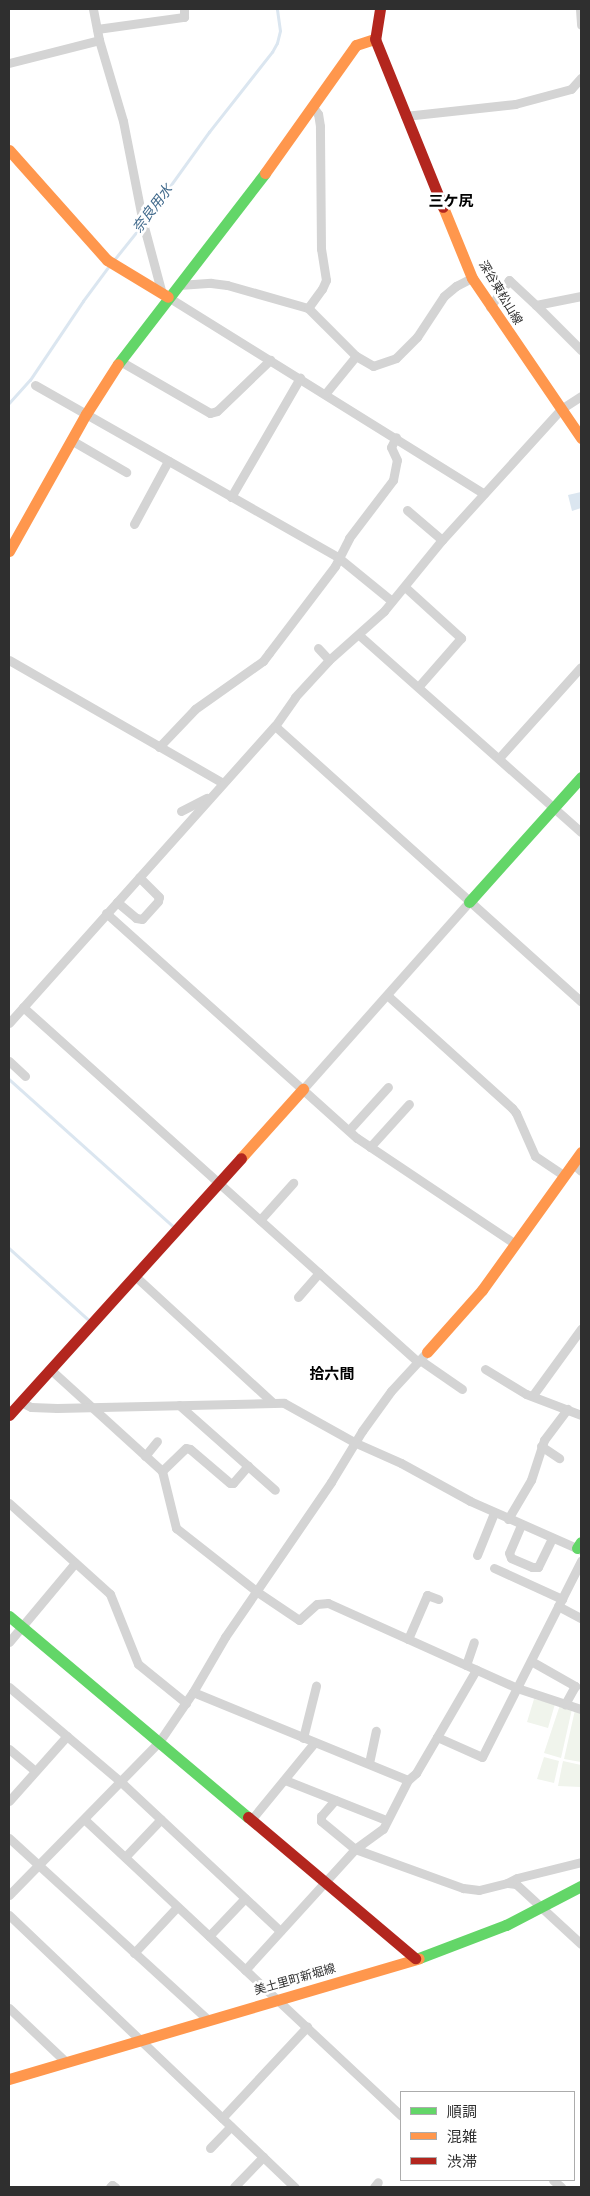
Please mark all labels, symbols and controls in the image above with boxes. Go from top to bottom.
water label: 奈良用水 [129,182,177,236]
district label: 三ケ尻 [429,193,473,211]
street label: 深谷東松山線 [475,258,525,328]
district label: 拾六間 [310,1366,354,1384]
street label: 美土里町新堀線 [253,1962,337,1998]
legend [400,2091,575,2181]
text: 順調 [447,2103,477,2121]
text: 混雑 [447,2128,477,2146]
text: 渋滞 [447,2153,477,2171]

